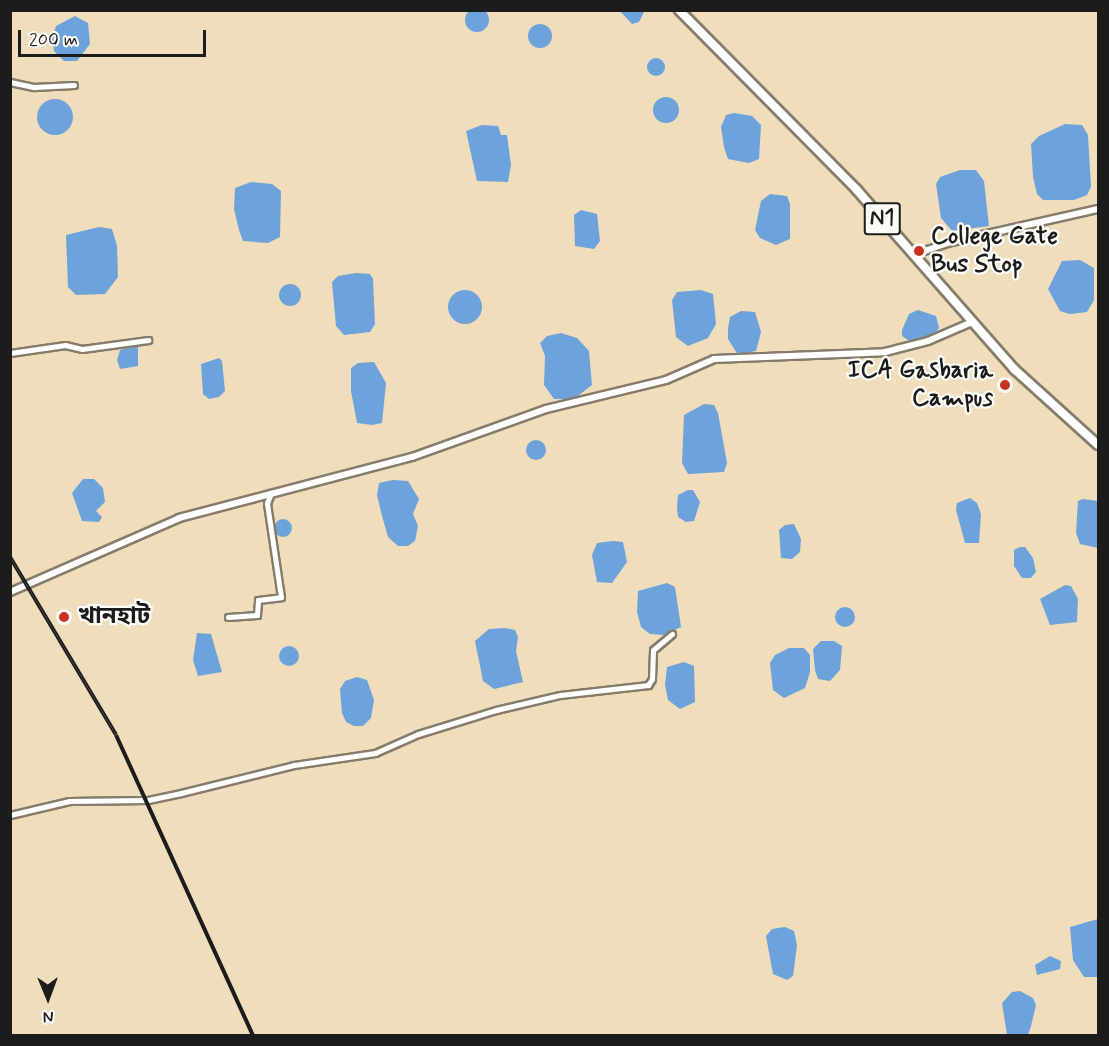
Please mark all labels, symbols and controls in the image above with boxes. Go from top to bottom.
scale bar [21,18,208,56]
text: 200 m [29,28,78,52]
road number: N1 [862,200,902,238]
place label: College Gate Bus Stop [931,223,1055,279]
marker: College Gate Bus Stop [912,244,926,258]
place label: ICA Gasbaria Campus [851,357,993,413]
marker: ICA Gasbaria Campus [998,378,1012,392]
place label: খানহাট [78,603,150,631]
marker: খানহাট [55,608,73,626]
north arrow [18,968,78,1028]
text: N [43,1006,54,1027]

